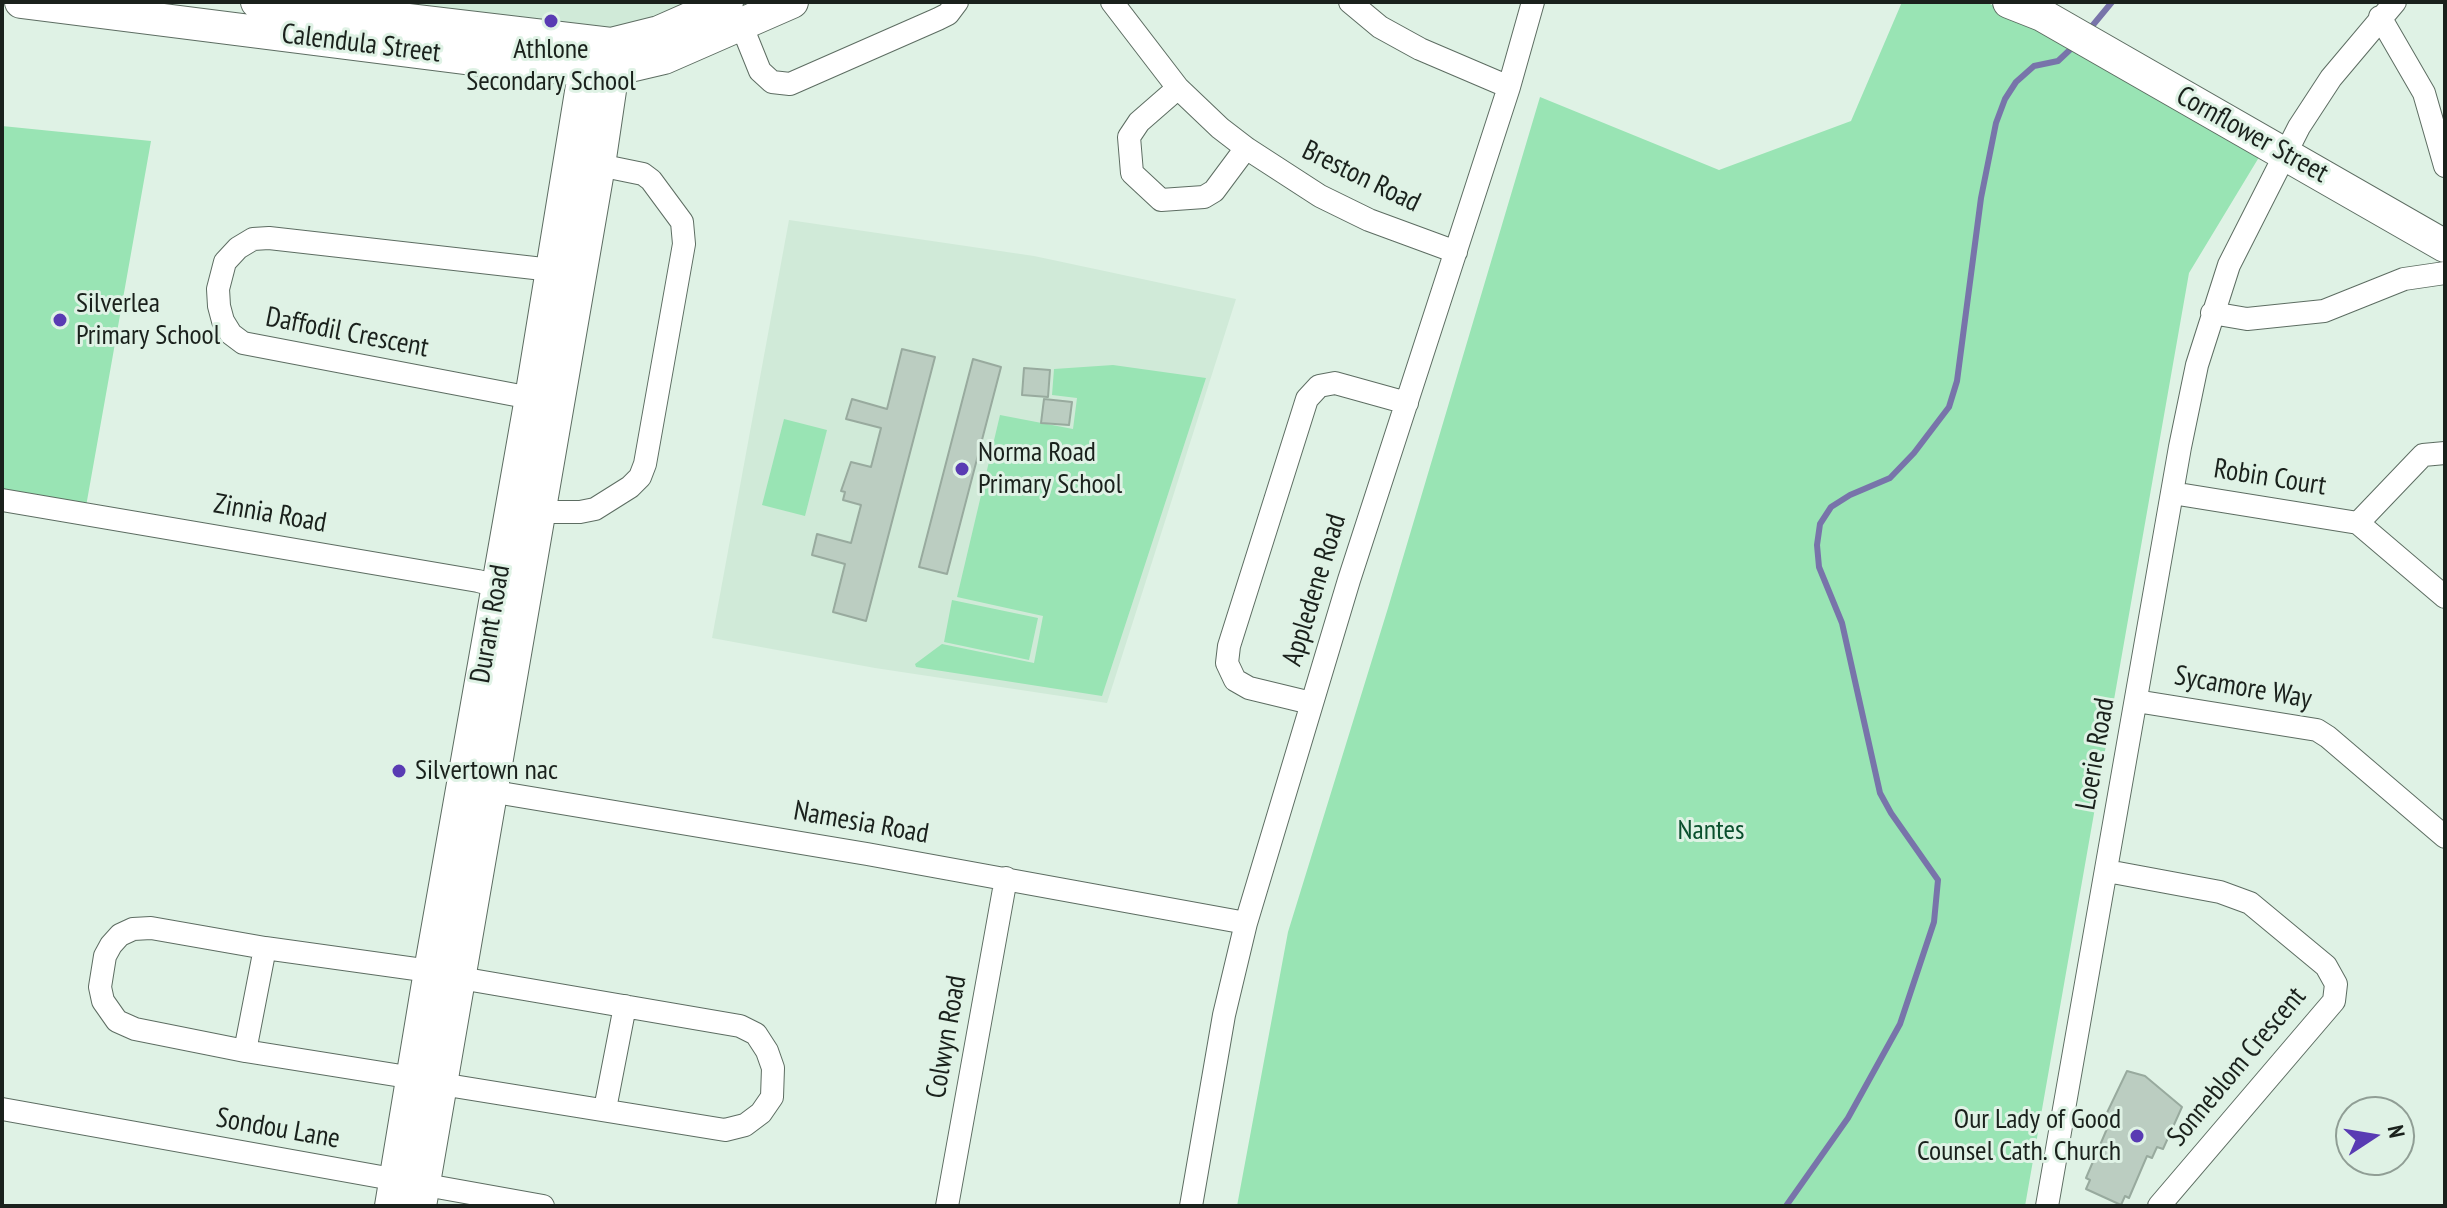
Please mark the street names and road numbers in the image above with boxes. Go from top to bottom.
street label: Calendula Street [280,18,442,70]
street label: Cornflower Street [2170,79,2334,191]
street label: Breston Road [1296,134,1426,220]
street label: Daffodil Crescent [263,301,431,365]
street label: Robin Court [2211,453,2329,503]
street label: Zinnia Road [211,488,329,540]
street label: Appledene Road [1276,510,1354,670]
street label: Durant Road [464,562,518,686]
street label: Sycamore Way [2172,659,2314,717]
street label: Loerie Road [2070,695,2122,813]
street label: Namesia Road [791,795,931,851]
street label: Colwyn Road [920,973,974,1101]
street label: Sonneblom Crescent [2161,981,2313,1153]
street label: Sondou Lane [214,1102,342,1156]

